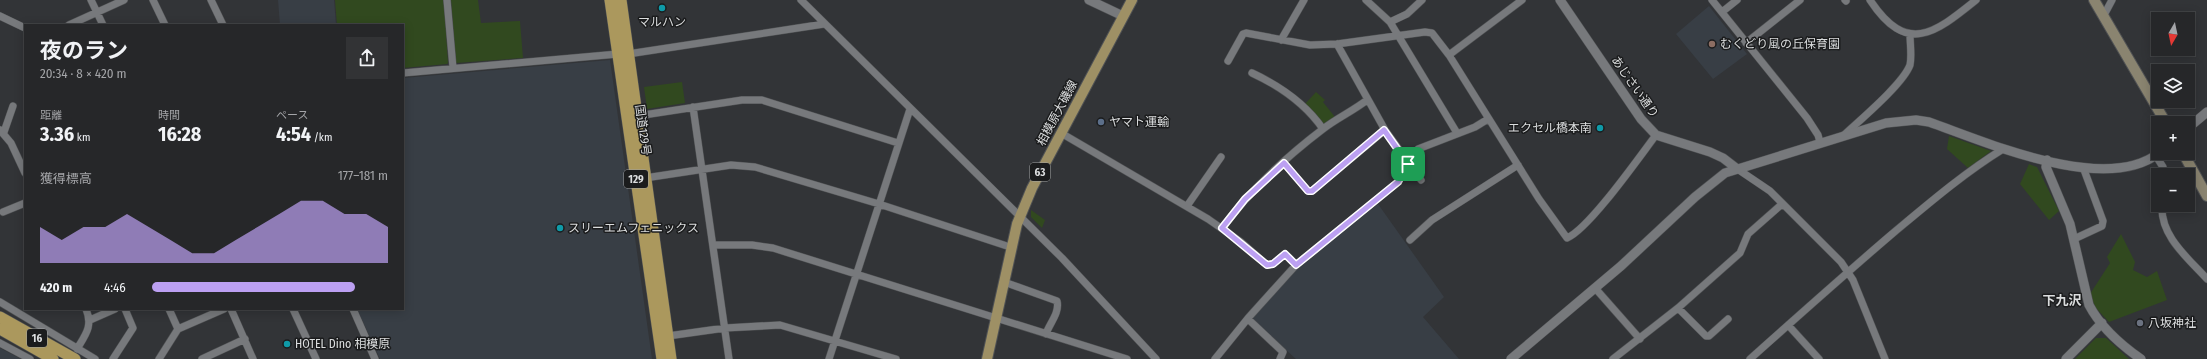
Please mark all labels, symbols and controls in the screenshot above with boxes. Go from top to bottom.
marker: マルハン [657,3,667,13]
north arrow [2151,12,2195,56]
map controls [2151,12,2195,212]
place label: マルハン [638,15,686,29]
text: 夜のラン [40,37,128,64]
button: share [346,37,388,79]
place label: むくどり風の丘保育園 [1720,37,1840,51]
marker: むくどり風の丘保育園 [1707,39,1717,49]
street label: あじさい通り [1609,53,1661,121]
button: layers [2151,64,2195,108]
text: 20:34 · 8 × 420 m [40,66,127,81]
street label: 相模原大磯線 [1034,78,1080,148]
street label: 国道129号 [632,103,654,157]
text: 距離 [40,109,62,122]
text: 時間 [158,109,180,122]
text: ペース [276,109,308,122]
place label: ヤマト運輸 [1109,115,1169,129]
button: + [2151,116,2195,160]
marker: ヤマト運輸 [1096,117,1106,127]
place label: エクセル橋本南 [1508,121,1592,135]
text: 3.36 [40,122,74,146]
text: 16:28 [158,122,201,146]
text: 4:54 [276,122,311,146]
marker: エクセル橋本南 [1595,123,1605,133]
text: km [74,131,90,144]
text: /km [311,131,332,144]
pin [1391,147,1425,181]
icon: arrive [1397,153,1419,175]
road number: 63 [1030,163,1050,181]
text: 177–181 m [338,168,388,183]
button: − [2151,168,2195,212]
road number: 129 [624,170,648,188]
text: 獲得標高 [40,171,92,186]
place label: スリーエムフェニックス [568,221,699,235]
marker: スリーエムフェニックス [555,223,565,233]
text: 420 m [40,280,72,295]
text: 4:46 [104,280,126,295]
district label: 下九沢 [2042,293,2082,308]
place label: 八坂神社 [2148,316,2196,330]
marker: 八坂神社 [2135,318,2145,328]
road number: 16 [27,329,47,347]
place label: HOTEL Dino 相模原 [295,337,390,351]
marker: HOTEL Dino 相模原 [282,339,292,349]

